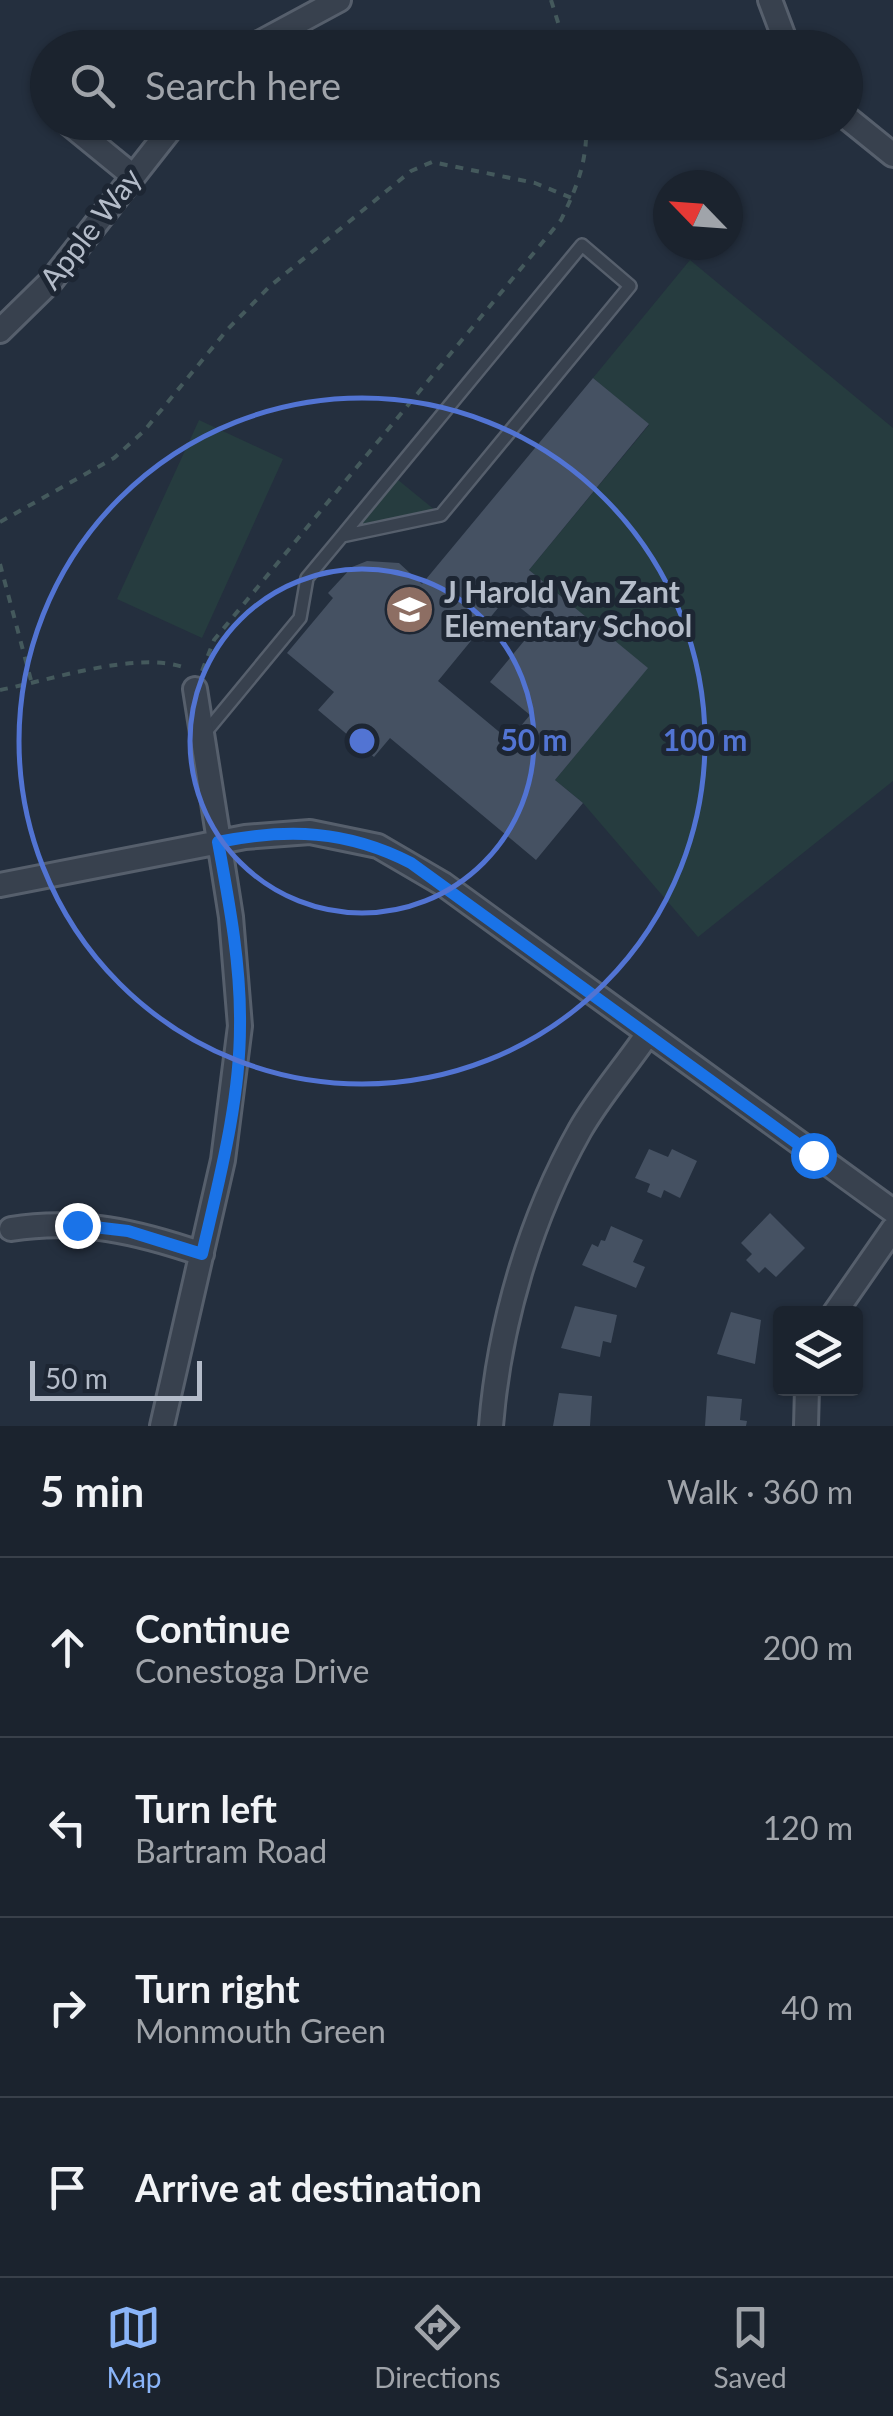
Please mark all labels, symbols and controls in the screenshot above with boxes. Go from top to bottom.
search box [30,30,863,140]
icon: search [65,58,120,113]
text: Search here [145,62,341,108]
street label: Apple Way [31,160,148,295]
north arrow [653,170,743,260]
place label: J Harold Van Zant Elementary School [444,573,692,643]
school or university icon: J Harold Van Zant Elementary School [383,584,435,636]
text: 50 m [500,721,568,757]
text: 100 m [663,721,747,757]
centre of rings [344,723,380,759]
route start [791,1133,837,1179]
route end [55,1203,101,1249]
map controls [773,1306,863,1396]
button: layers [773,1306,863,1396]
scale bar [30,1356,202,1400]
text: 50 m [45,1361,108,1395]
text: 5 min [40,1466,144,1516]
text: Walk · 360 m [667,1472,853,1511]
text: Continue [135,1605,290,1651]
icon: ahead [40,1620,95,1675]
text: 200 m [763,1628,853,1667]
text: Conestoga Drive [135,1651,369,1690]
text: Turn left [135,1785,277,1831]
icon: left [40,1800,95,1855]
text: 120 m [763,1808,853,1847]
text: Bartram Road [135,1831,327,1870]
text: Turn right [135,1965,300,2011]
icon: right [40,1980,95,2035]
text: 40 m [781,1988,853,2027]
text: Monmouth Green [135,2011,386,2050]
icon: arrive [40,2160,95,2215]
text: Arrive at destination [135,2164,482,2210]
tab: Map [106,2300,162,2394]
tab: Directions [374,2300,501,2394]
tab: Saved [713,2300,787,2394]

